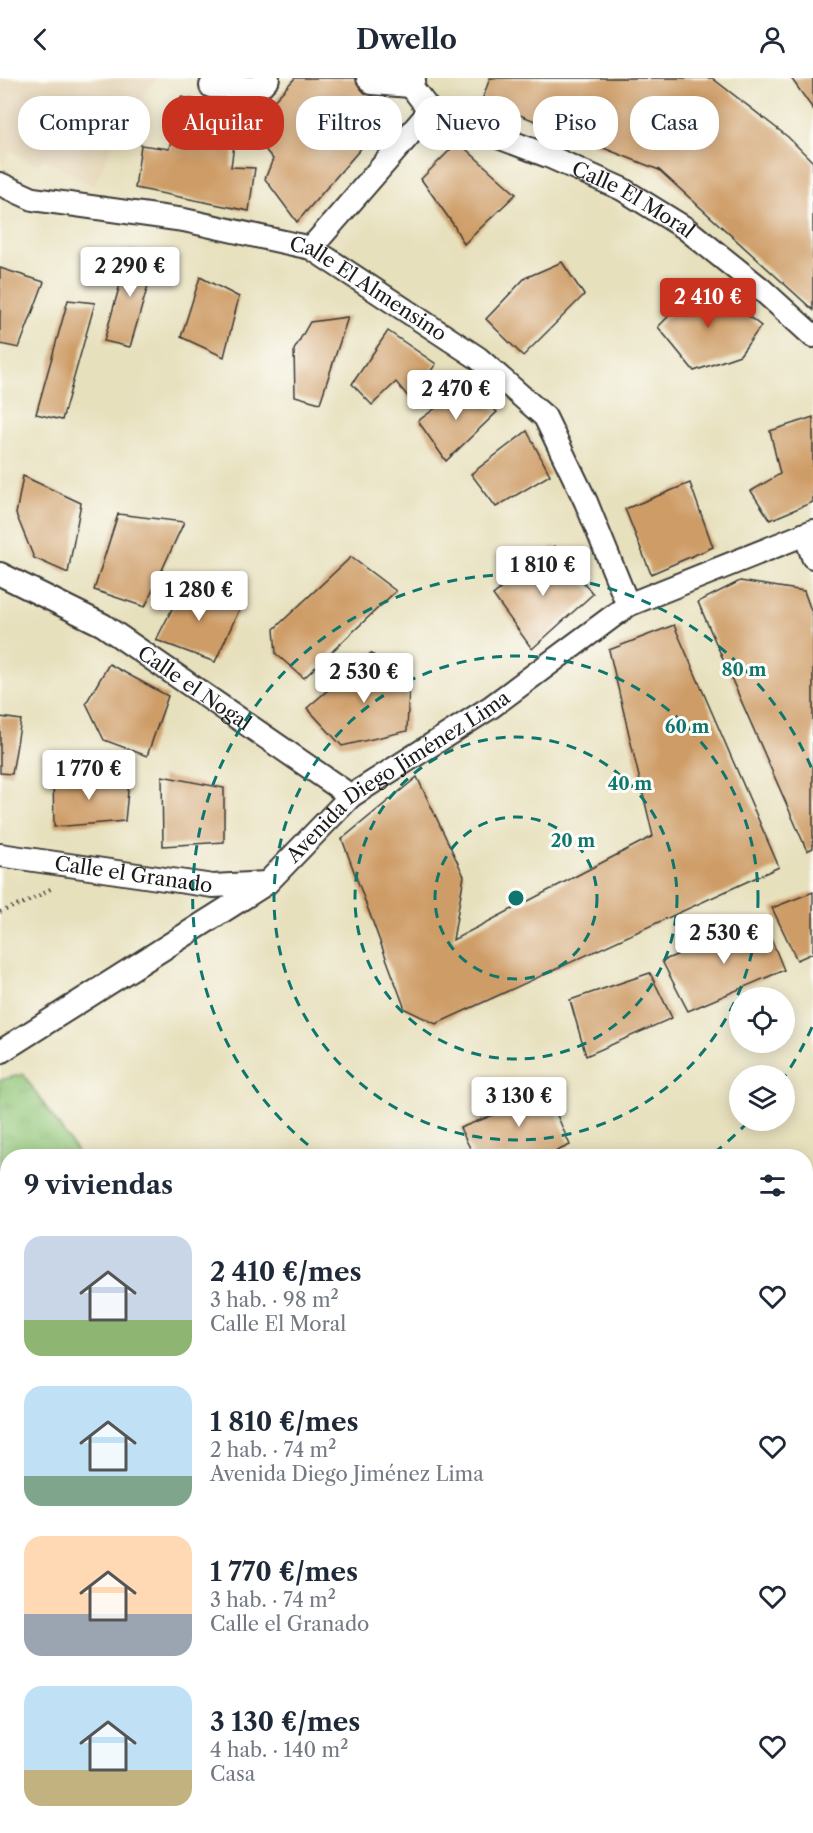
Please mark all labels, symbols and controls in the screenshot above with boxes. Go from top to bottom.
icon: back [24,23,57,56]
text: Dwello [356,23,457,56]
icon: person [756,23,789,56]
chip: Comprar [18,96,150,150]
chip: Alquilar [162,96,284,150]
chip: Filtros [296,96,402,150]
chip: Nuevo [414,96,521,150]
chip: Piso [533,96,618,150]
chip: Casa [630,96,719,150]
street label: Calle El Moral [568,156,699,243]
street label: Calle El Almensino [287,232,451,346]
pin: 2 290 € [75,247,185,298]
text: 2 290 € [94,254,166,278]
pin: 2 410 € [653,278,763,329]
text: 2 410 € [674,285,742,309]
pin: 2 470 € [401,370,511,421]
text: 2 470 € [421,377,491,401]
pin: 1 810 € [488,546,598,597]
text: 1 810 € [510,553,576,577]
pin: 1 280 € [144,571,254,622]
text: 1 280 € [165,578,233,602]
street label: Calle el Nogal [133,641,256,735]
pin: 2 530 € [309,653,419,704]
text: 80 m [721,659,767,681]
text: 2 530 € [329,660,399,684]
street label: Avenida Diego Jiménez Lima [281,685,515,868]
text: 60 m [665,716,709,738]
pin: 1 770 € [34,750,144,801]
text: 1 770 € [56,757,122,781]
text: 40 m [608,773,652,795]
text: 20 m [551,830,595,852]
street label: Calle el Granado [53,851,214,898]
centre of rings [506,888,526,908]
pin: 2 530 € [669,914,779,965]
text: 2 530 € [689,921,759,945]
map controls [729,987,795,1131]
button: locate [729,987,795,1053]
button: layers [729,1065,795,1131]
pin: 3 130 € [464,1077,574,1128]
text: 3 130 € [485,1084,553,1108]
text: 9 viviendas [24,1169,173,1201]
icon: filters [756,1169,789,1202]
text: 2 410 €/mes [210,1256,362,1288]
icon: home [72,1260,144,1332]
icon: heart [756,1280,789,1313]
text: 3 hab. · 98 m² [210,1288,339,1312]
text: Calle El Moral [210,1312,346,1336]
text: 1 810 €/mes [210,1406,359,1438]
icon: home [72,1410,144,1482]
icon: heart [756,1430,789,1463]
text: 2 hab. · 74 m² [210,1438,336,1462]
text: Avenida Diego Jiménez Lima [210,1462,484,1486]
text: 1 770 €/mes [210,1556,358,1588]
icon: home [72,1560,144,1632]
icon: heart [756,1580,789,1613]
text: 3 hab. · 74 m² [210,1588,336,1612]
text: Calle el Granado [210,1612,369,1636]
text: 3 130 €/mes [210,1706,360,1738]
icon: home [72,1710,144,1782]
icon: heart [756,1730,789,1763]
text: 4 hab. · 140 m² [210,1738,348,1762]
text: Casa [210,1762,255,1786]

